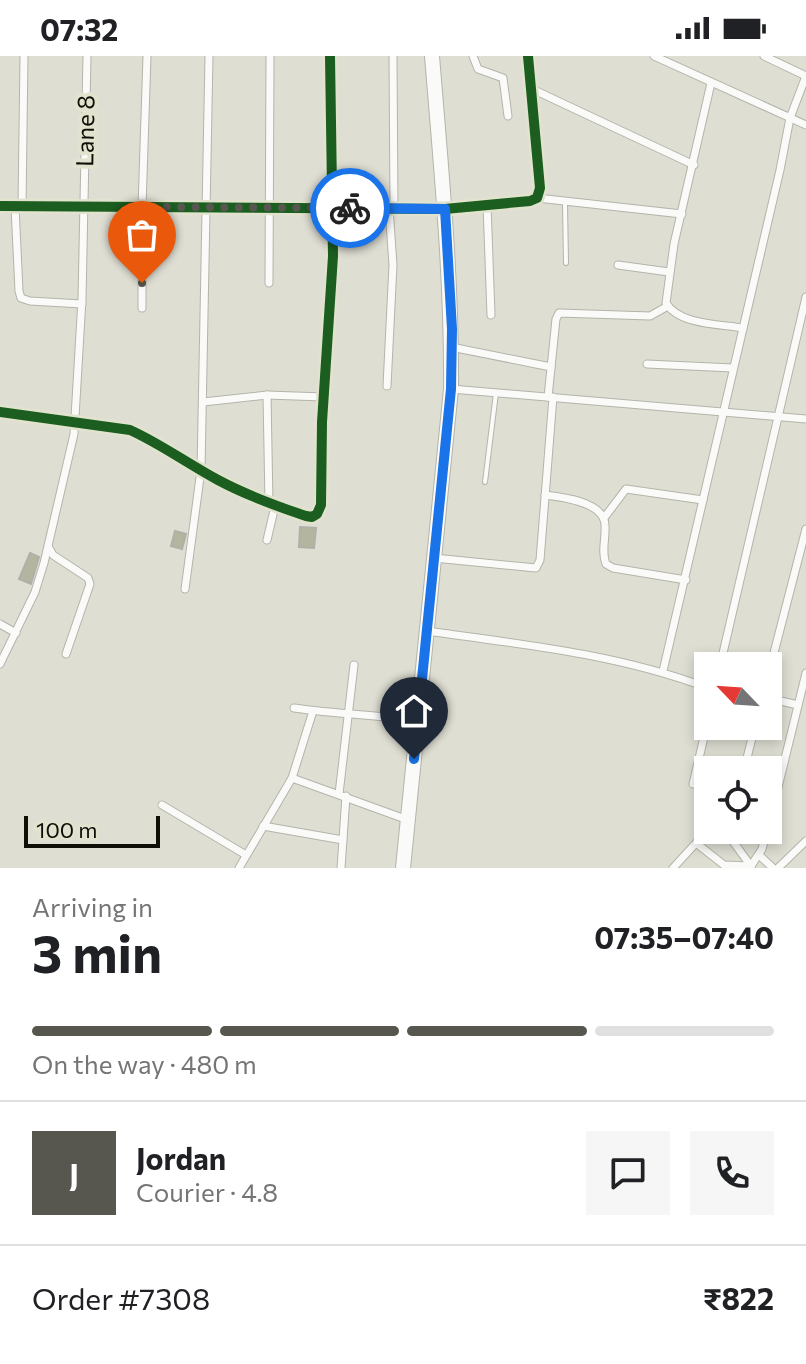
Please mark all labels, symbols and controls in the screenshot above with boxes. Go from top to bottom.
text: 07:32 [40,10,118,47]
street label: Lane 8 [69,95,100,167]
courier [310,168,390,248]
icon: bike [328,186,372,230]
pin [108,201,176,283]
icon: bag [120,213,164,257]
north arrow [694,652,782,740]
map controls [694,652,782,844]
pin [380,677,448,759]
icon: home [392,689,436,733]
button: locate [694,756,782,844]
scale bar [24,812,160,848]
text: 100 m [36,816,98,843]
text: Arriving in [32,891,153,922]
text: 07:35–07:40 [594,918,774,955]
text: 3 min [32,920,162,984]
text: On the way · 480 m [32,1048,257,1079]
button: chat [586,1131,670,1215]
button: phone [690,1131,774,1215]
text: Jordan [136,1139,226,1176]
text: J [69,1155,79,1192]
text: Courier · 4.8 [136,1176,278,1207]
text: Order #7308 [32,1279,210,1316]
text: ₹822 [703,1279,774,1316]

